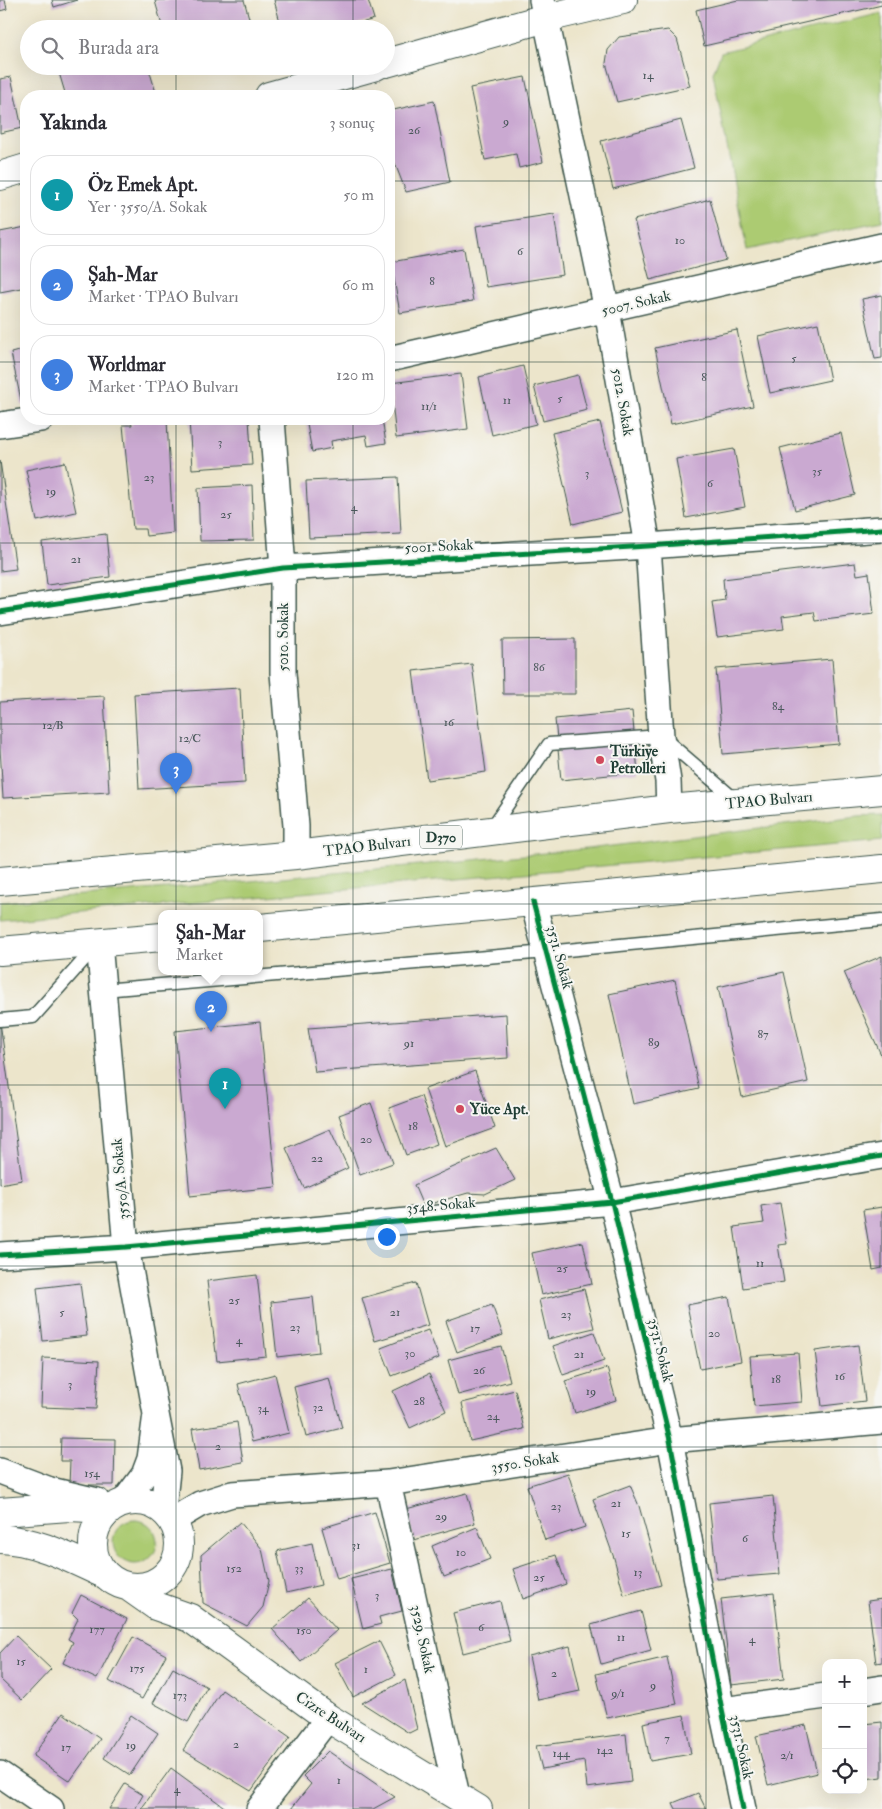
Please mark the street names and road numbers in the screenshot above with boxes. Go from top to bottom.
street label: 5007. Sokak [600,286,673,321]
street label: 5012. Sokak [607,366,638,438]
street label: 5001. Sokak [404,535,474,558]
street label: 5010. Sokak [274,603,293,672]
street label: TPAO Bulvarı [725,787,814,814]
road number: D370 [420,826,462,849]
street label: TPAO Bulvarı [322,832,412,861]
street label: 3531. Sokak [542,923,577,991]
street label: 3550/A. Sokak [107,1137,134,1221]
street label: 3548. Sokak [406,1193,476,1218]
street label: 3531. Sokak [643,1316,678,1384]
street label: 3550. Sokak [490,1448,560,1477]
street label: 3529. Sokak [406,1603,439,1675]
street label: Cizre Bulvarı [292,1687,370,1747]
street label: 3531. Sokak [725,1713,758,1781]

